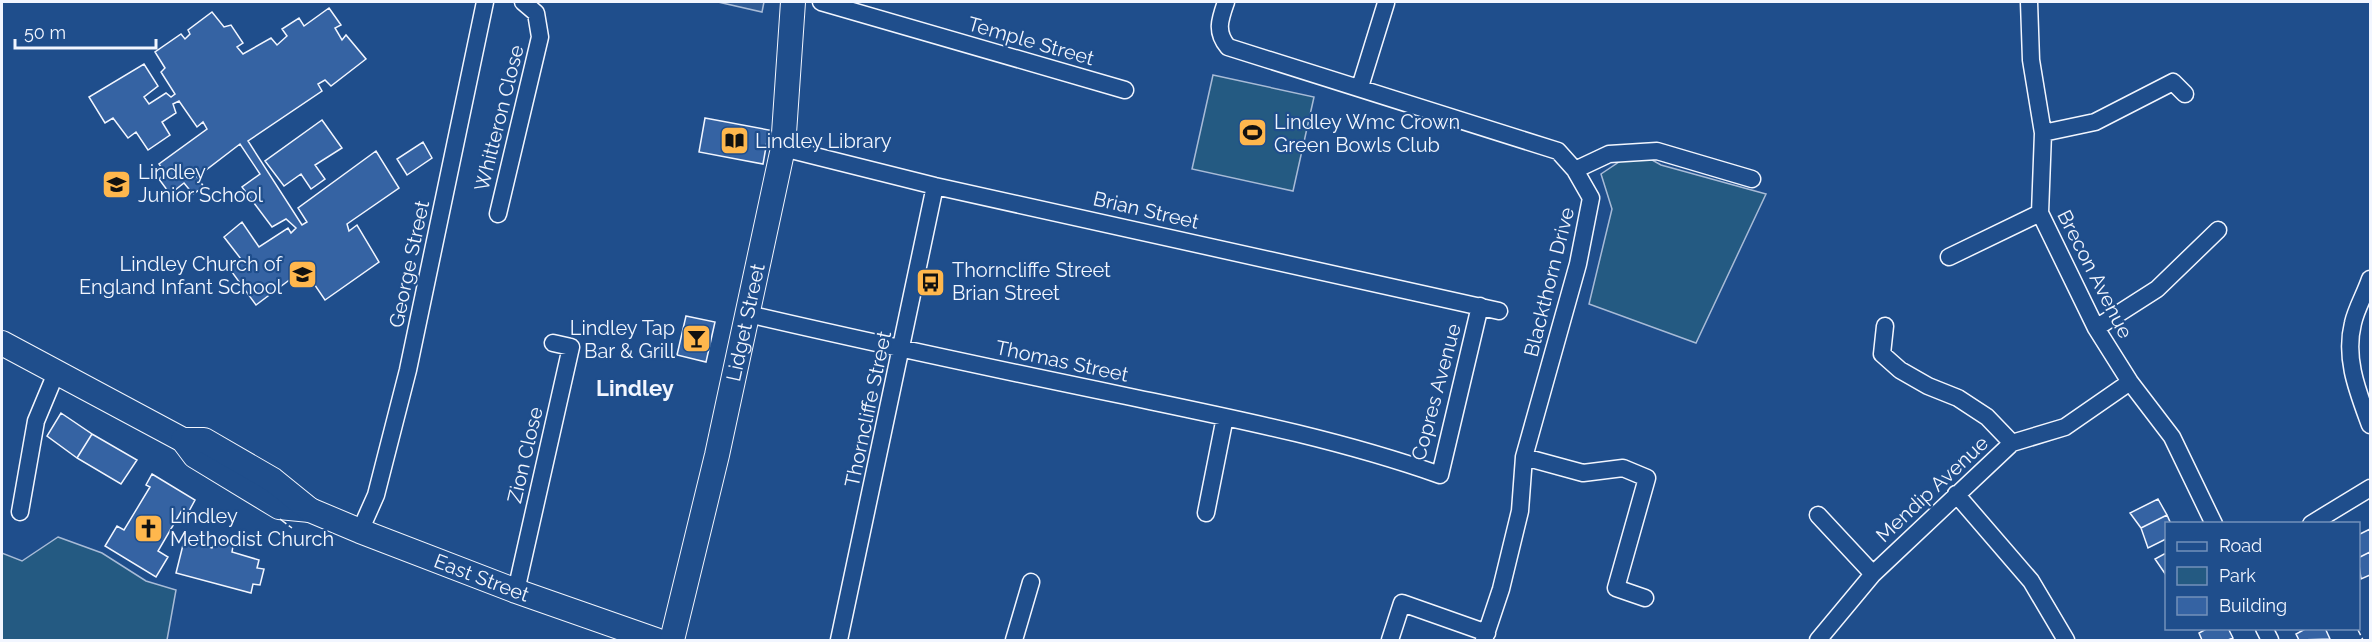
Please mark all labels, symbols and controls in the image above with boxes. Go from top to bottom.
scale bar [15,12,156,50]
street label: Temple Street [965,12,1097,71]
text: 50 m [24,22,66,43]
street label: Whitteron Close [469,42,529,194]
place label: Lindley Wmc Crown Green Bowls Club [1274,110,1460,157]
sports icon: Lindley Wmc Crown Green Bowls Club [1237,117,1269,149]
library icon: Lindley Library [718,125,750,157]
place label: Lindley Library [755,129,892,153]
place label: Lindley Junior School [138,160,264,207]
school or university icon: Lindley Junior School [101,168,133,200]
street label: Brian Street [1091,186,1202,234]
street label: George Street [384,198,434,330]
street label: Blackthorn Drive [1519,205,1579,359]
street label: Brecon Avenue [2052,206,2138,342]
place label: Lindley Church of England Infant School [79,252,283,299]
place label: Thorncliffe Street Brian Street [952,258,1111,305]
school or university icon: Lindley Church of England Infant School [287,259,319,291]
street label: Lidget Street [721,261,770,384]
bus stop icon: Thorncliffe Street Brian Street [915,266,947,298]
place label: Lindley Tap Bar & Grill [570,316,676,363]
street label: Copres Avenue [1406,321,1466,463]
bar icon: Lindley Tap Bar & Grill [680,323,712,355]
street label: Thorncliffe Street [840,329,896,489]
street label: Thomas Street [993,335,1131,387]
district label: Lindley [596,375,674,401]
street label: Zion Close [502,404,548,505]
street label: Mendip Avenue [1871,431,1993,547]
place label: Lindley Methodist Church [170,504,334,551]
church icon: Lindley Methodist Church [133,512,165,544]
legend [2165,522,2360,630]
text: Road [2219,535,2262,556]
street label: East Street [431,549,533,607]
text: Park [2219,565,2256,586]
text: Building [2219,595,2287,616]

